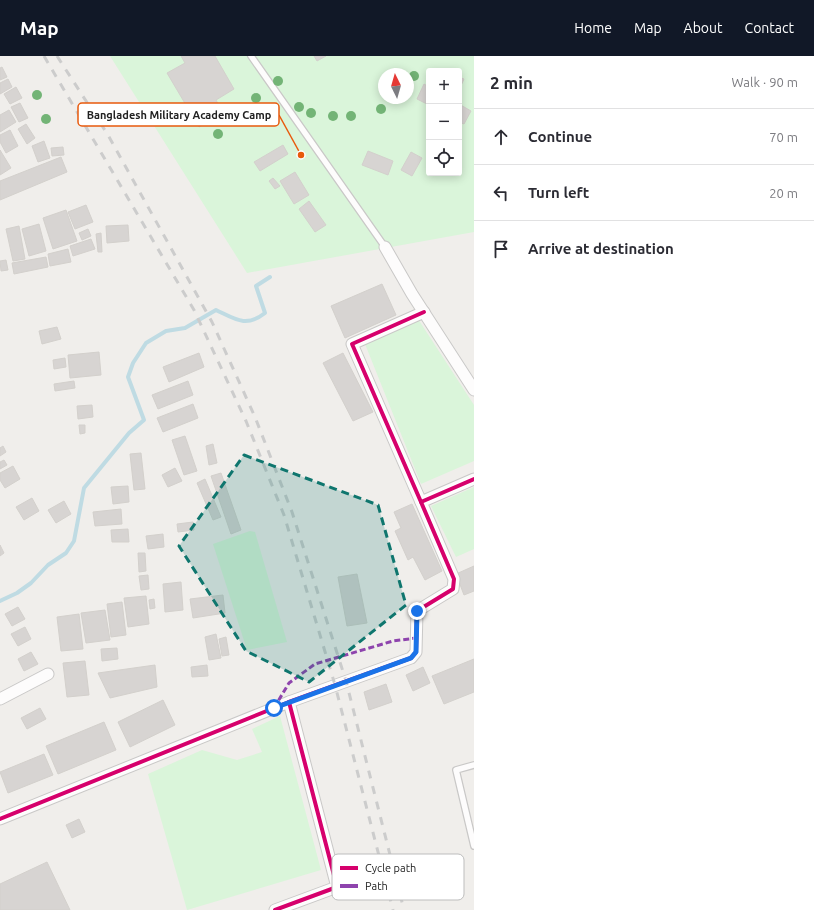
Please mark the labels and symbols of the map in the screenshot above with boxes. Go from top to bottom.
north arrow [378,68,414,104]
callout: Bangladesh Military Academy Camp [78,103,279,126]
text: Bangladesh Military Academy Camp [87,109,272,121]
route end [408,602,426,620]
route start [265,699,283,717]
legend [332,854,464,900]
text: Cycle path [365,862,416,874]
text: Path [365,880,388,892]

